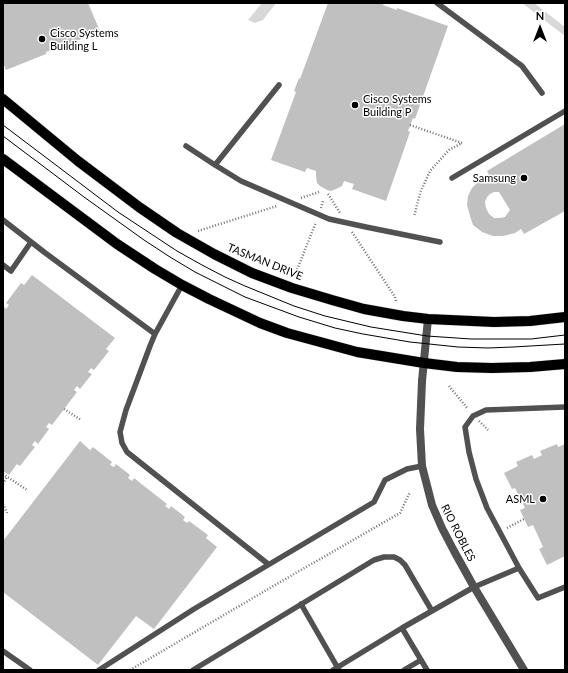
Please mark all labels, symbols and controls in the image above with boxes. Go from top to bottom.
north arrow [520,8,560,48]
text: N [536,9,544,22]
place label: Cisco Systems Building L [50,26,119,52]
marker: Cisco Systems Building L [37,34,47,44]
place label: Cisco Systems Building P [363,92,432,118]
marker: Cisco Systems Building P [350,100,360,110]
place label: Samsung [473,171,516,185]
marker: Samsung [519,173,529,183]
street label: TASMAN DRIVE [225,241,305,283]
place label: ASML [506,492,535,506]
marker: ASML [538,494,548,504]
street label: RIO ROBLES [438,502,478,564]

